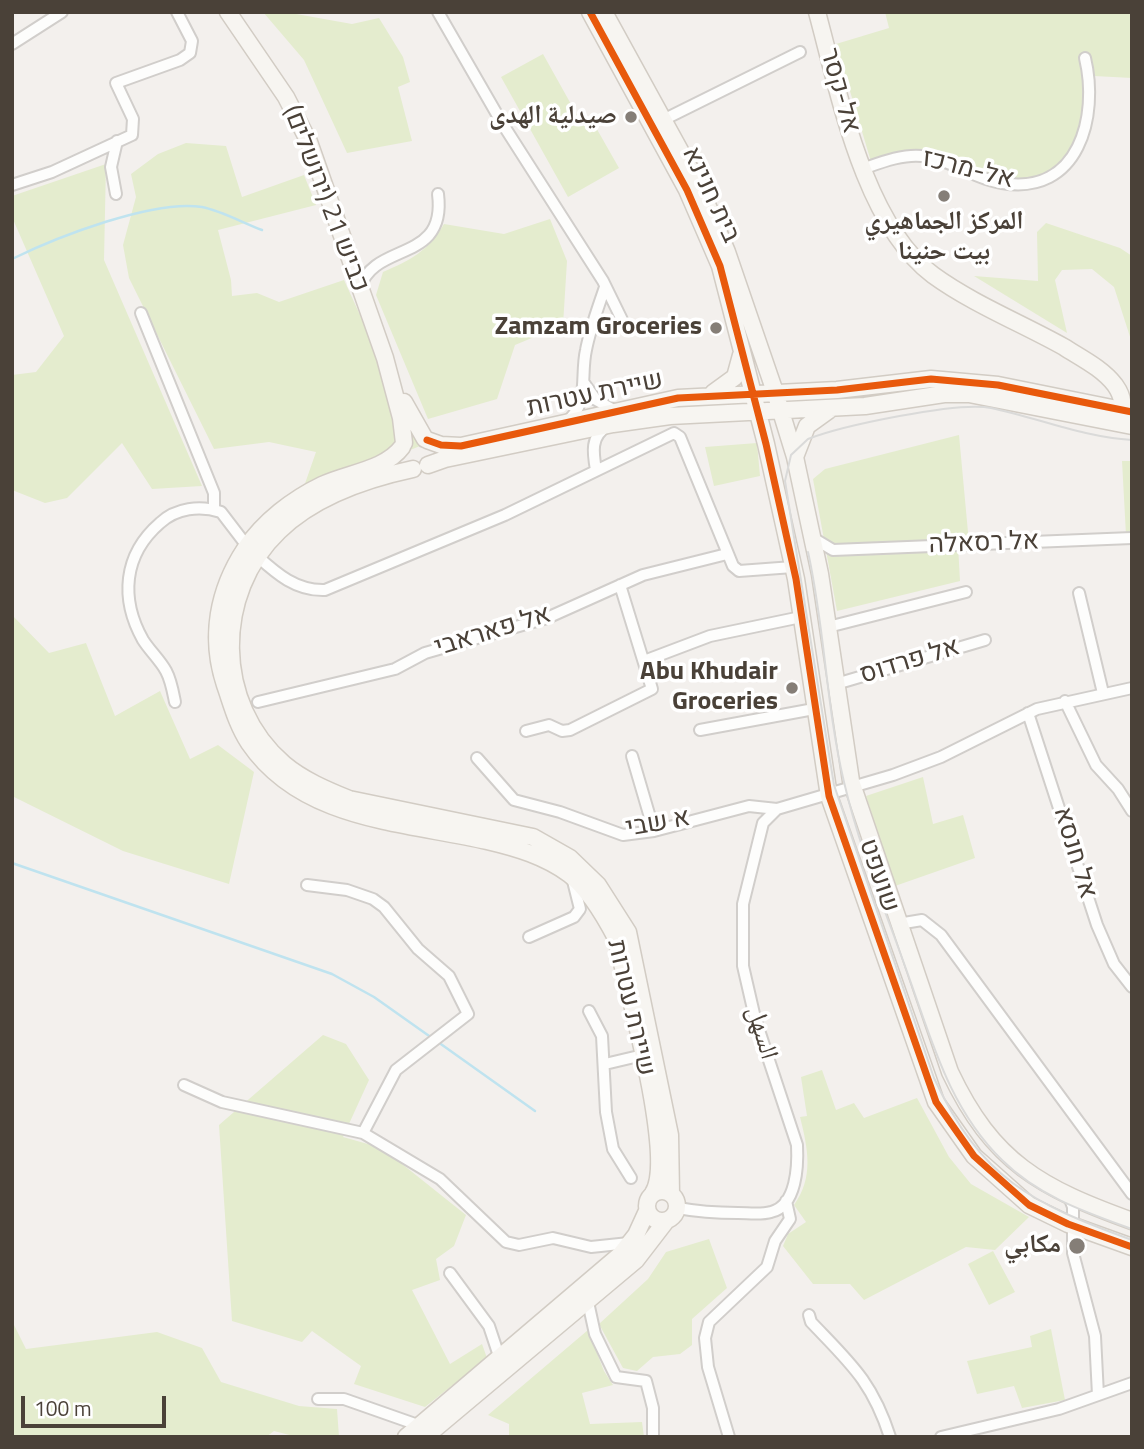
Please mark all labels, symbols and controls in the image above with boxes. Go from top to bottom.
street label: אל-קסר [812,45,866,137]
street label: כביש 21 (ירושלים) [275,101,375,297]
place label: صيدلية الهدى [489,101,617,133]
marker: صيدلية الهدى [623,109,639,125]
street label: בית חנינא [674,142,746,248]
street label: אל-מרכז [919,144,1017,196]
marker: المركز الجماهيري بيت حنينا [936,188,952,204]
place label: المركز الجماهيري بيت حنينا [864,207,1024,268]
place label: Zamzam Groceries [494,312,702,344]
marker: Zamzam Groceries [708,320,724,336]
street label: שיירת עטרות [524,365,666,425]
street label: אל רסאלה [928,526,1040,562]
street label: אל פאראבי [431,600,555,664]
street label: אל פרדוס [856,632,964,692]
place label: Abu Khudair Groceries [640,657,778,718]
marker: Abu Khudair Groceries [784,680,800,696]
street label: א שבי [623,803,693,845]
street label: אל חנסא [1045,803,1103,903]
street label: שועפט [851,835,905,917]
street label: שיירת עטרות [599,937,661,1079]
street label: السهل [739,1003,783,1063]
place label: مكابي [1004,1230,1061,1262]
marker: مكابي [1067,1236,1087,1256]
scale bar [24,1382,170,1426]
text: 100 m [34,1392,91,1424]

